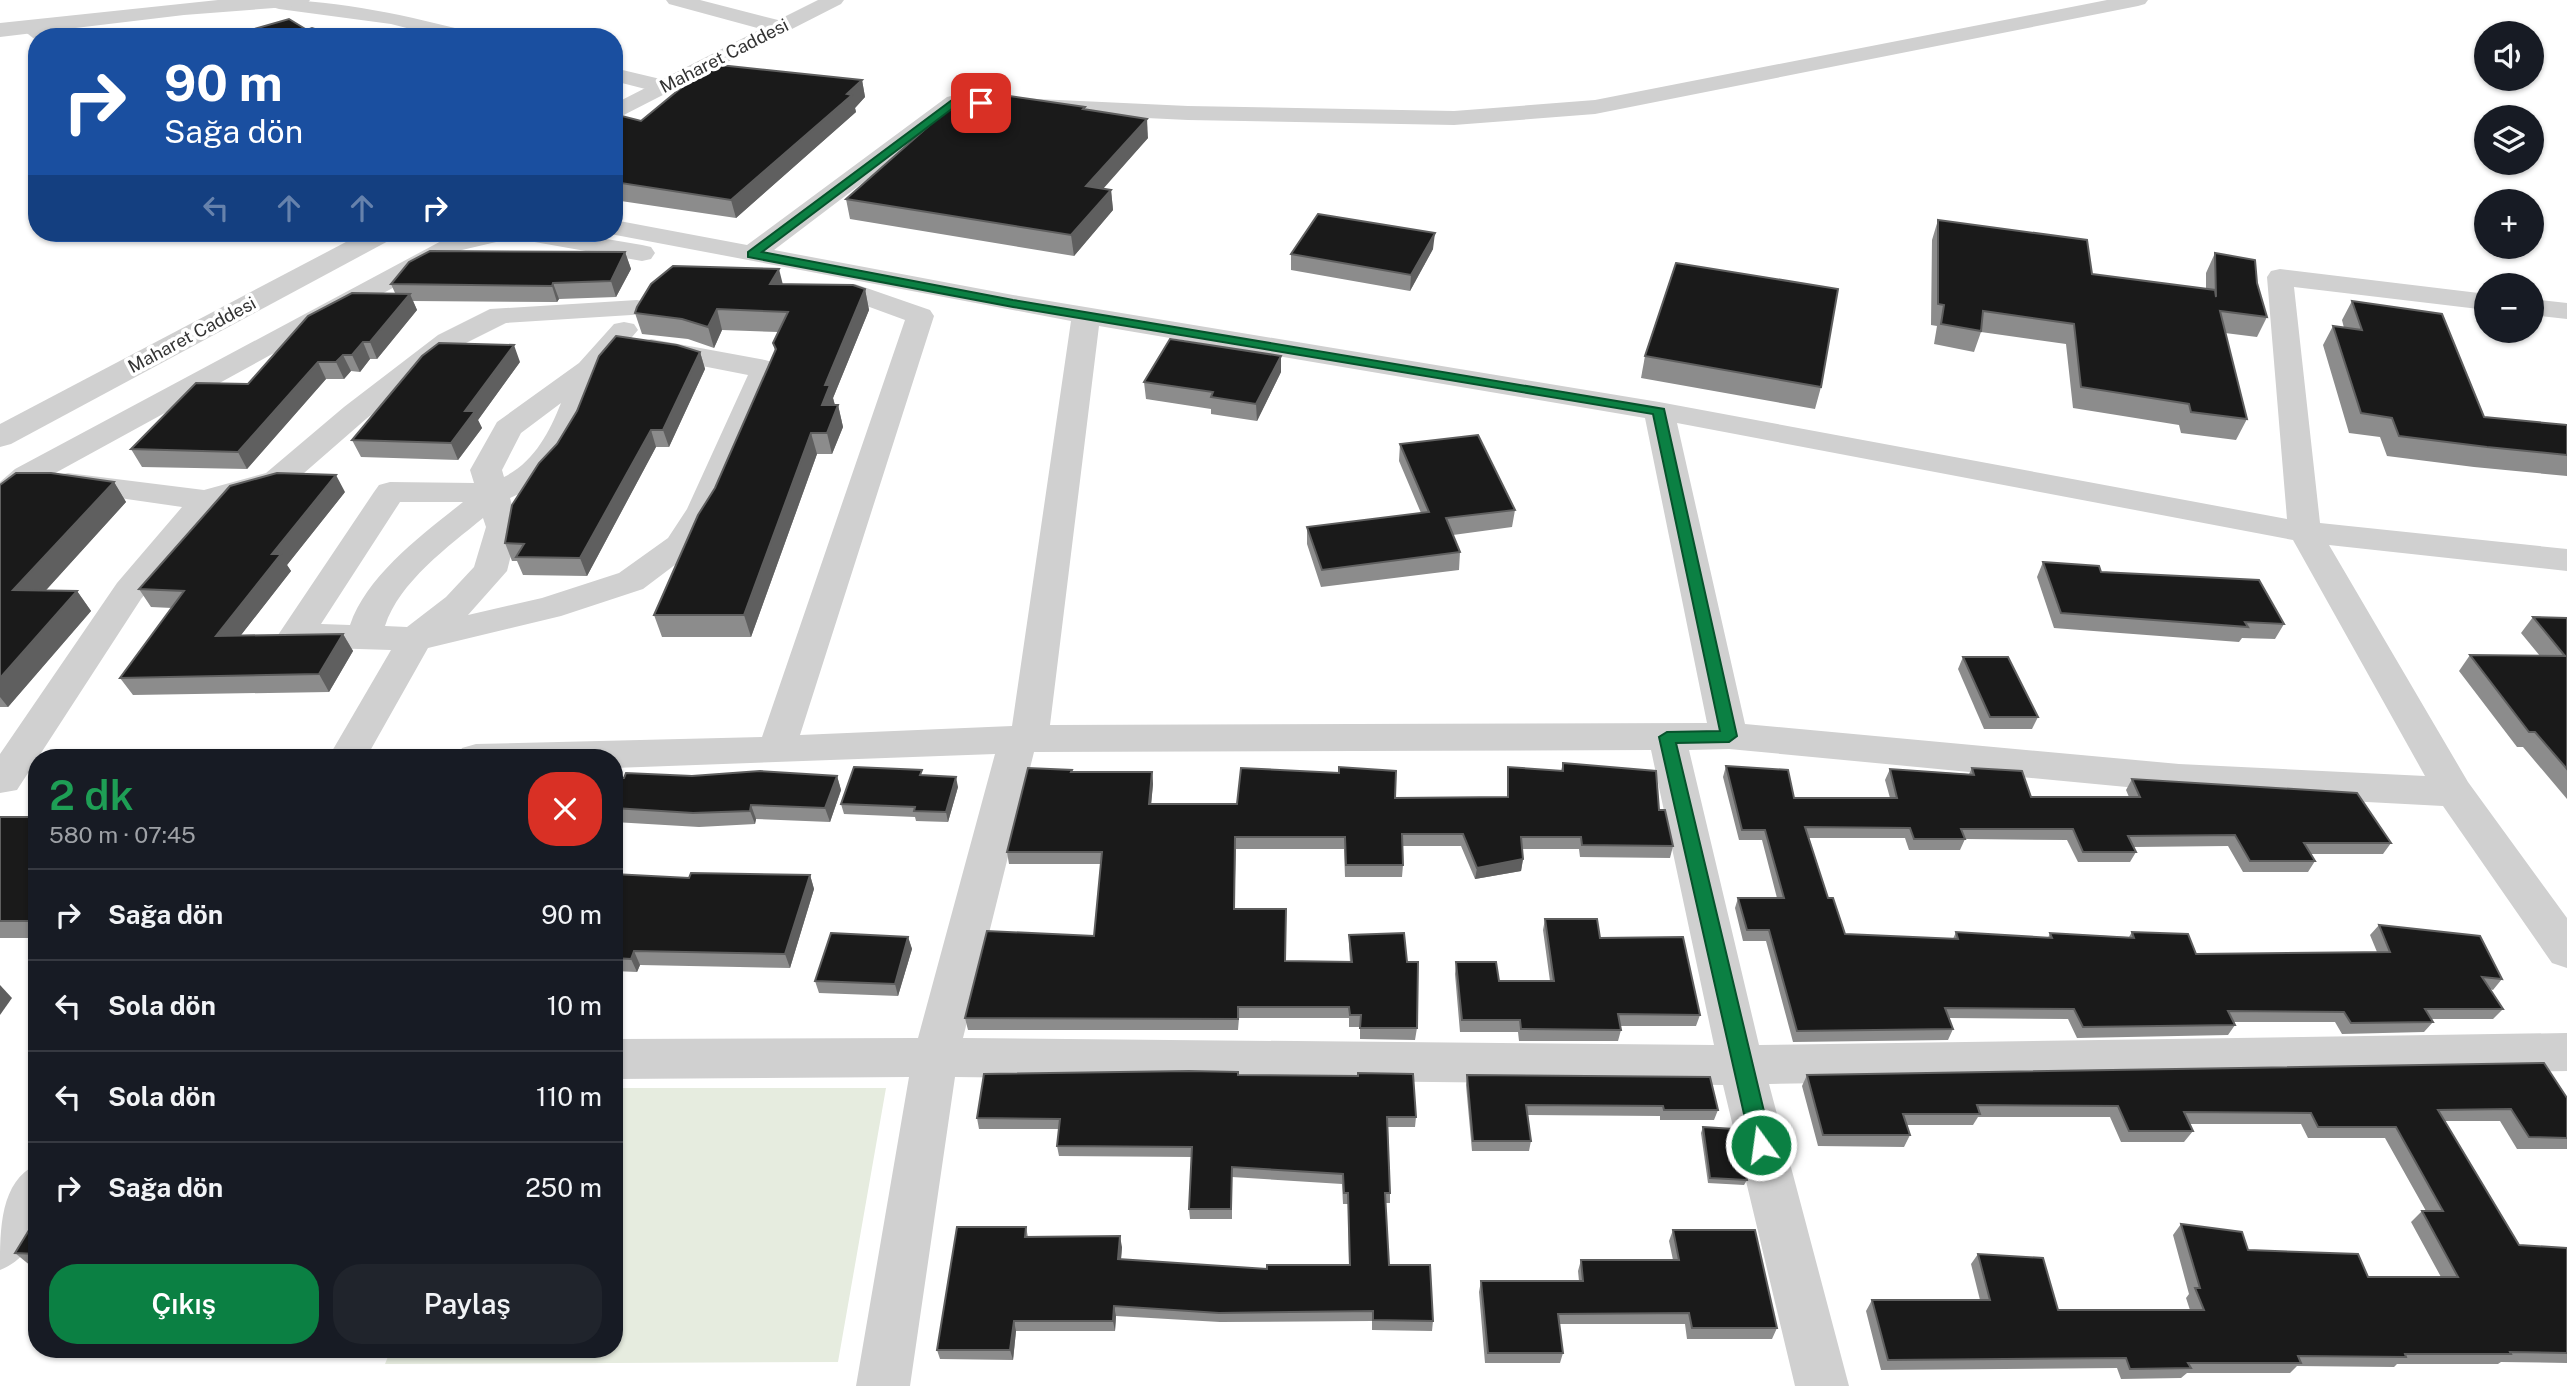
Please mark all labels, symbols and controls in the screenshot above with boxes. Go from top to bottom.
street label: Maharet Caddesi [656,14,792,97]
map controls [2474,21,2544,343]
button: sound [2474,21,2544,91]
text: 90 m [164,54,283,112]
icon: right [49,56,140,147]
pin [951,73,1011,133]
icon: arrive [962,84,1000,122]
button: layers [2474,105,2544,175]
text: Sağa dön [164,113,303,150]
icon: left [197,189,235,227]
icon: ahead [270,189,308,227]
icon: ahead [343,189,381,227]
icon: right [416,189,454,227]
button: + [2474,189,2544,259]
button: − [2474,273,2544,343]
street label: Maharet Caddesi [124,292,259,377]
text: 2 dk [49,770,134,819]
button: close [528,772,602,846]
text: 580 m · 07:45 [49,821,196,848]
icon: right [49,896,87,934]
text: Sağa dön [108,899,223,930]
text: 90 m [541,899,602,930]
icon: left [49,987,87,1025]
text: Sola dön [108,990,216,1021]
text: 10 m [547,990,602,1021]
icon: left [49,1078,87,1116]
text: Sola dön [108,1081,216,1112]
text: 110 m [536,1081,602,1112]
position arrow [1724,1108,1798,1182]
icon: right [49,1169,87,1207]
text: Sağa dön [108,1172,223,1203]
text: 250 m [525,1172,602,1203]
button: Çıkış [49,1264,319,1344]
button: Paylaş [333,1264,602,1344]

